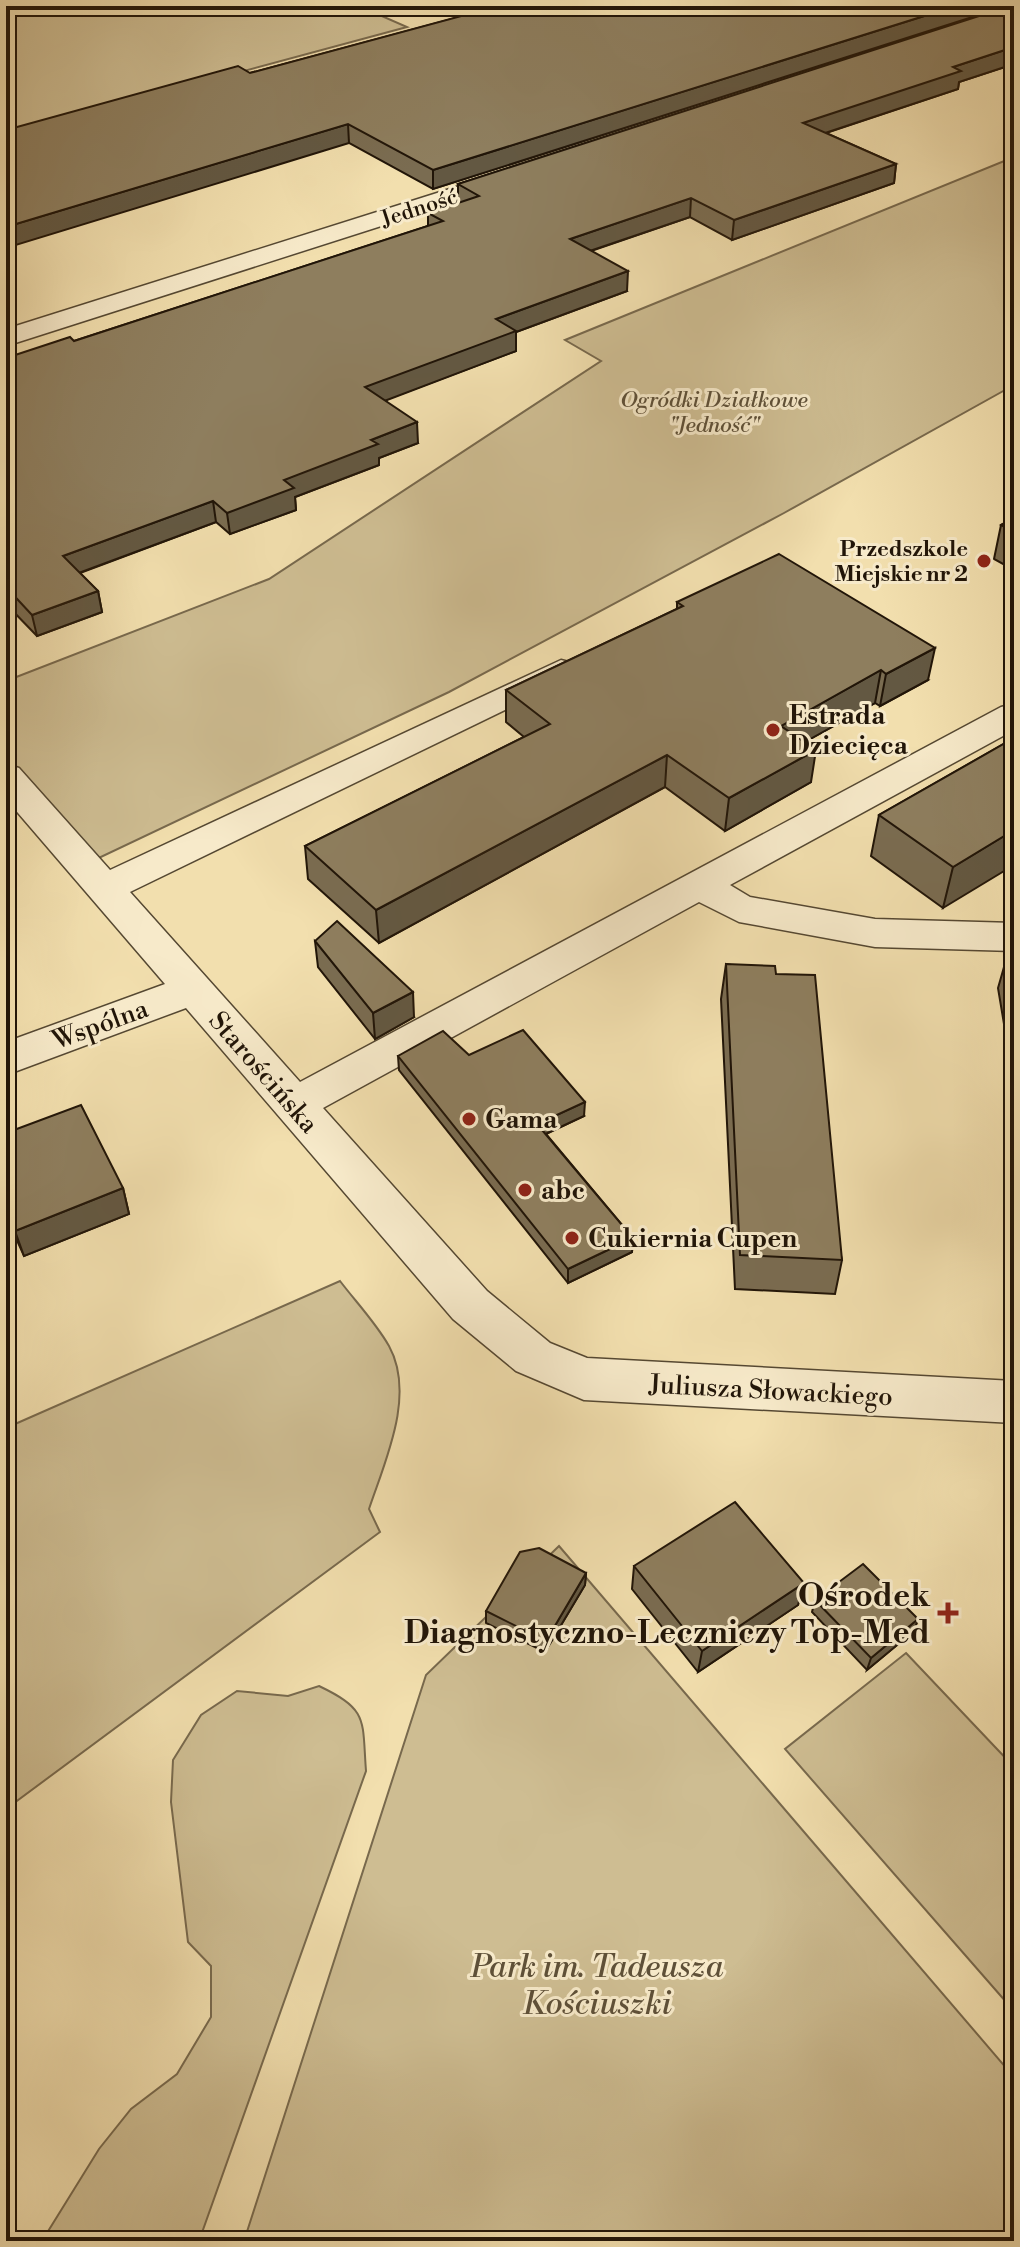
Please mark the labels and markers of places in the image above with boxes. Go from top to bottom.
place label: Przedszkole Miejskie nr 2 [834,536,968,588]
marker: Przedszkole Miejskie nr 2 [975,552,993,570]
place label: Estrada Dziecięca [789,700,909,762]
marker: Estrada Dziecięca [764,721,782,739]
place label: Gama [485,1104,558,1136]
marker: Gama [460,1110,478,1128]
place label: abc [541,1175,585,1207]
marker: abc [516,1181,534,1199]
place label: Cukiernia Cupen [588,1223,797,1255]
marker: Cukiernia Cupen [563,1229,581,1247]
place label: Ośrodek Diagnostyczno-Leczniczy Top-Med [404,1576,931,1653]
marker: Ośrodek Diagnostyczno-Leczniczy Top-Med [937,1602,959,1624]

